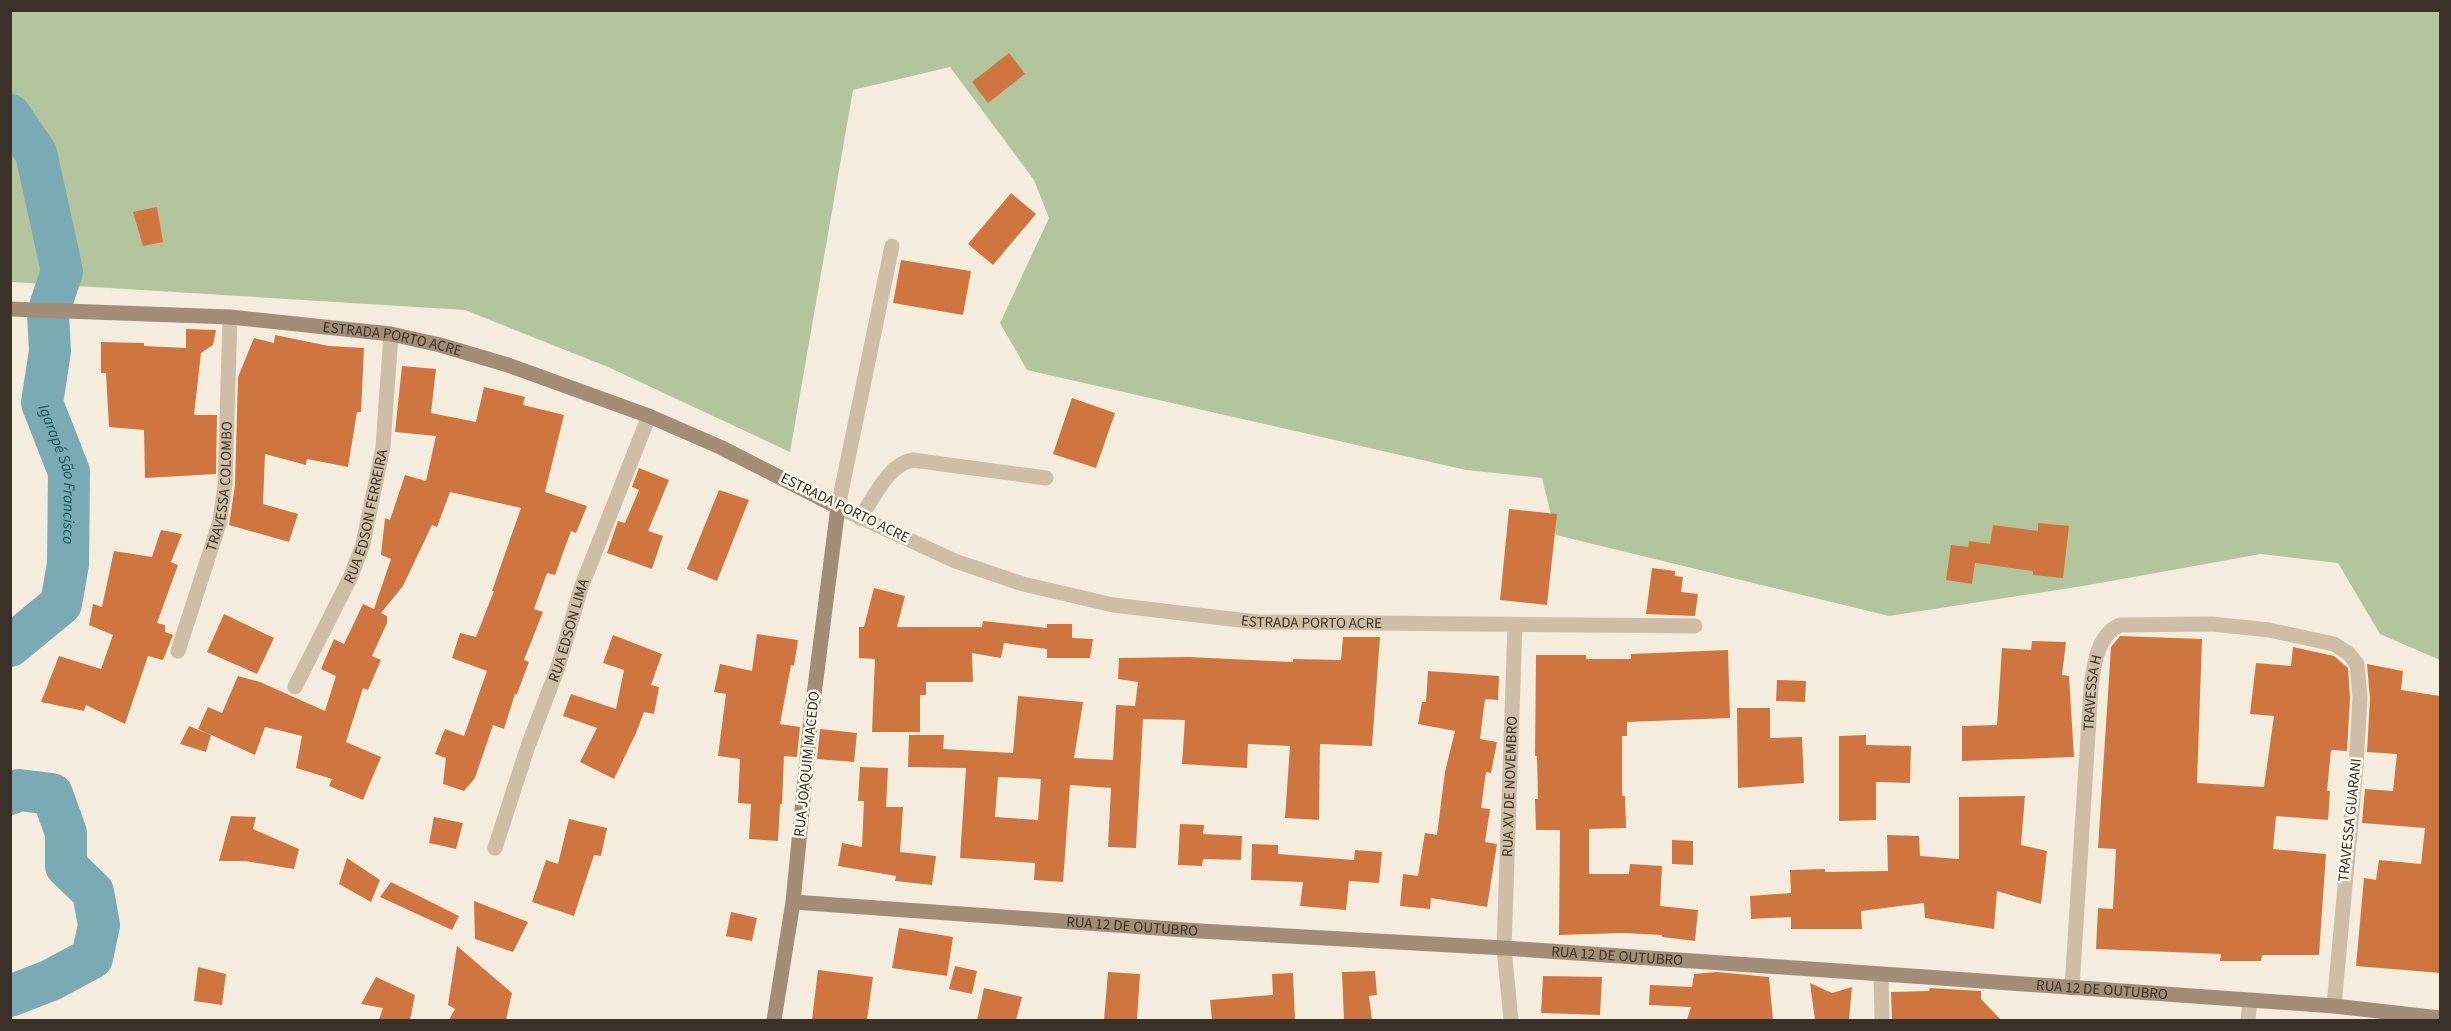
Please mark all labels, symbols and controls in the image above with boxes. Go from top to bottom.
street label: ESTRADA PORTO ACRE [322,316,464,361]
water label: Igarapé São Francisco [32,401,80,544]
street label: TRAVESSA COLOMBO [200,421,237,554]
street label: RUA EDSON FERREIRA [338,447,393,587]
street label: ESTRADA PORTO ACRE [777,468,913,548]
street label: RUA EDSON LIMA [543,574,594,685]
street label: ESTRADA PORTO ACRE [1240,610,1382,634]
street label: TRAVESSA H [2078,652,2107,732]
street label: RUA JOAQUIM MACEDO [789,690,825,838]
street label: RUA XV DE NOVEMBRO [1497,715,1522,857]
street label: TRAVESSA GUARANI [2333,757,2367,883]
street label: RUA 12 DE OUTUBRO [1066,911,1199,941]
street label: RUA 12 DE OUTUBRO [1551,941,1684,971]
street label: RUA 12 DE OUTUBRO [2035,974,2169,1005]

